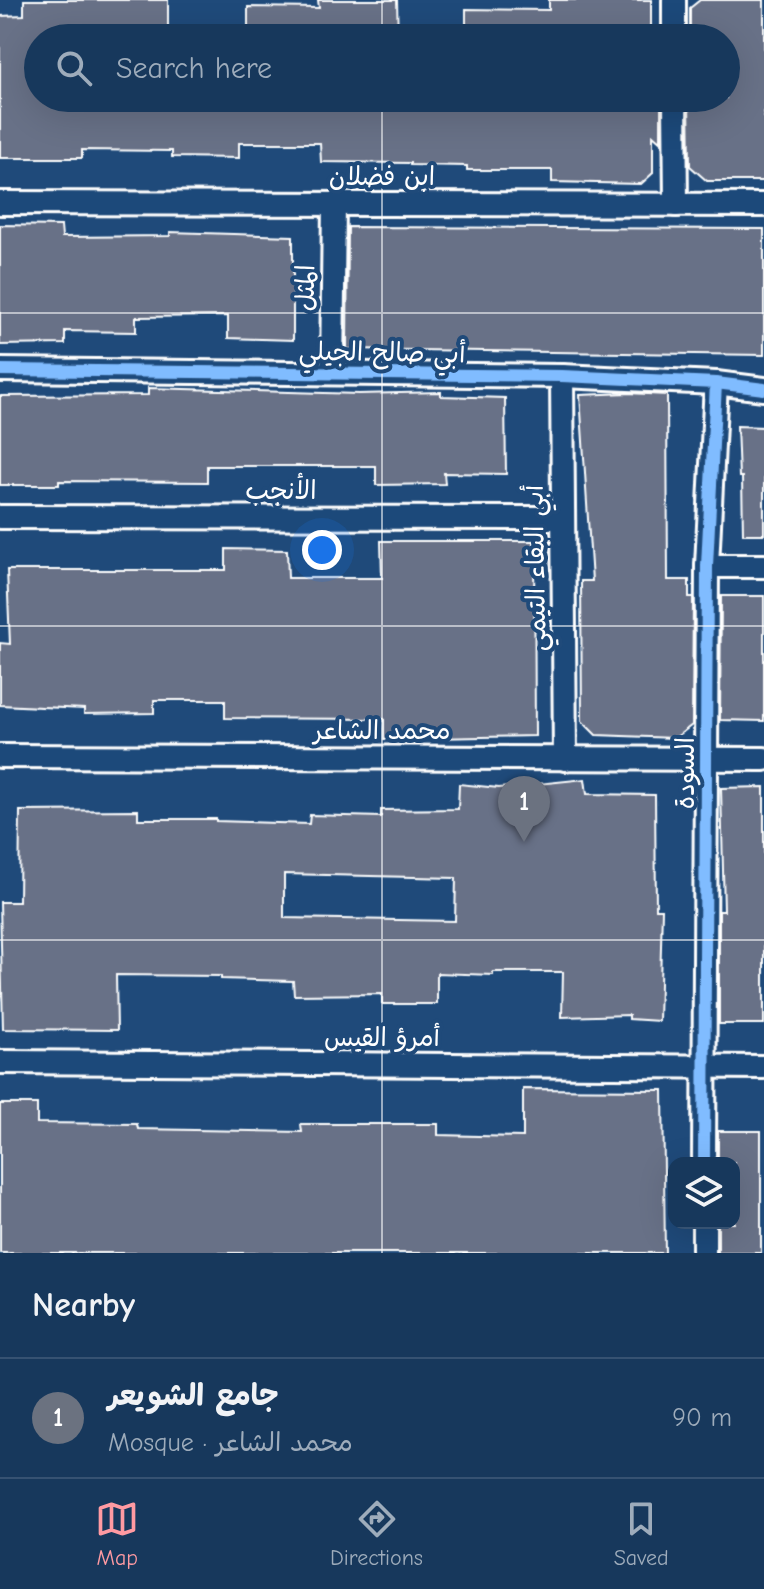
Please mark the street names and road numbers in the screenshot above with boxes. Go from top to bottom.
street label: ابن فضلان [329,162,435,192]
street label: المثل [291,264,321,312]
street label: أبي صالح الجيلي [298,336,466,376]
street label: الأنجب [245,472,317,506]
street label: أبي البقاء التيمي [519,484,559,652]
street label: محمد الشاعر [311,716,451,746]
street label: السودة [671,737,701,809]
street label: أمرؤ القيس [324,1022,441,1053]

